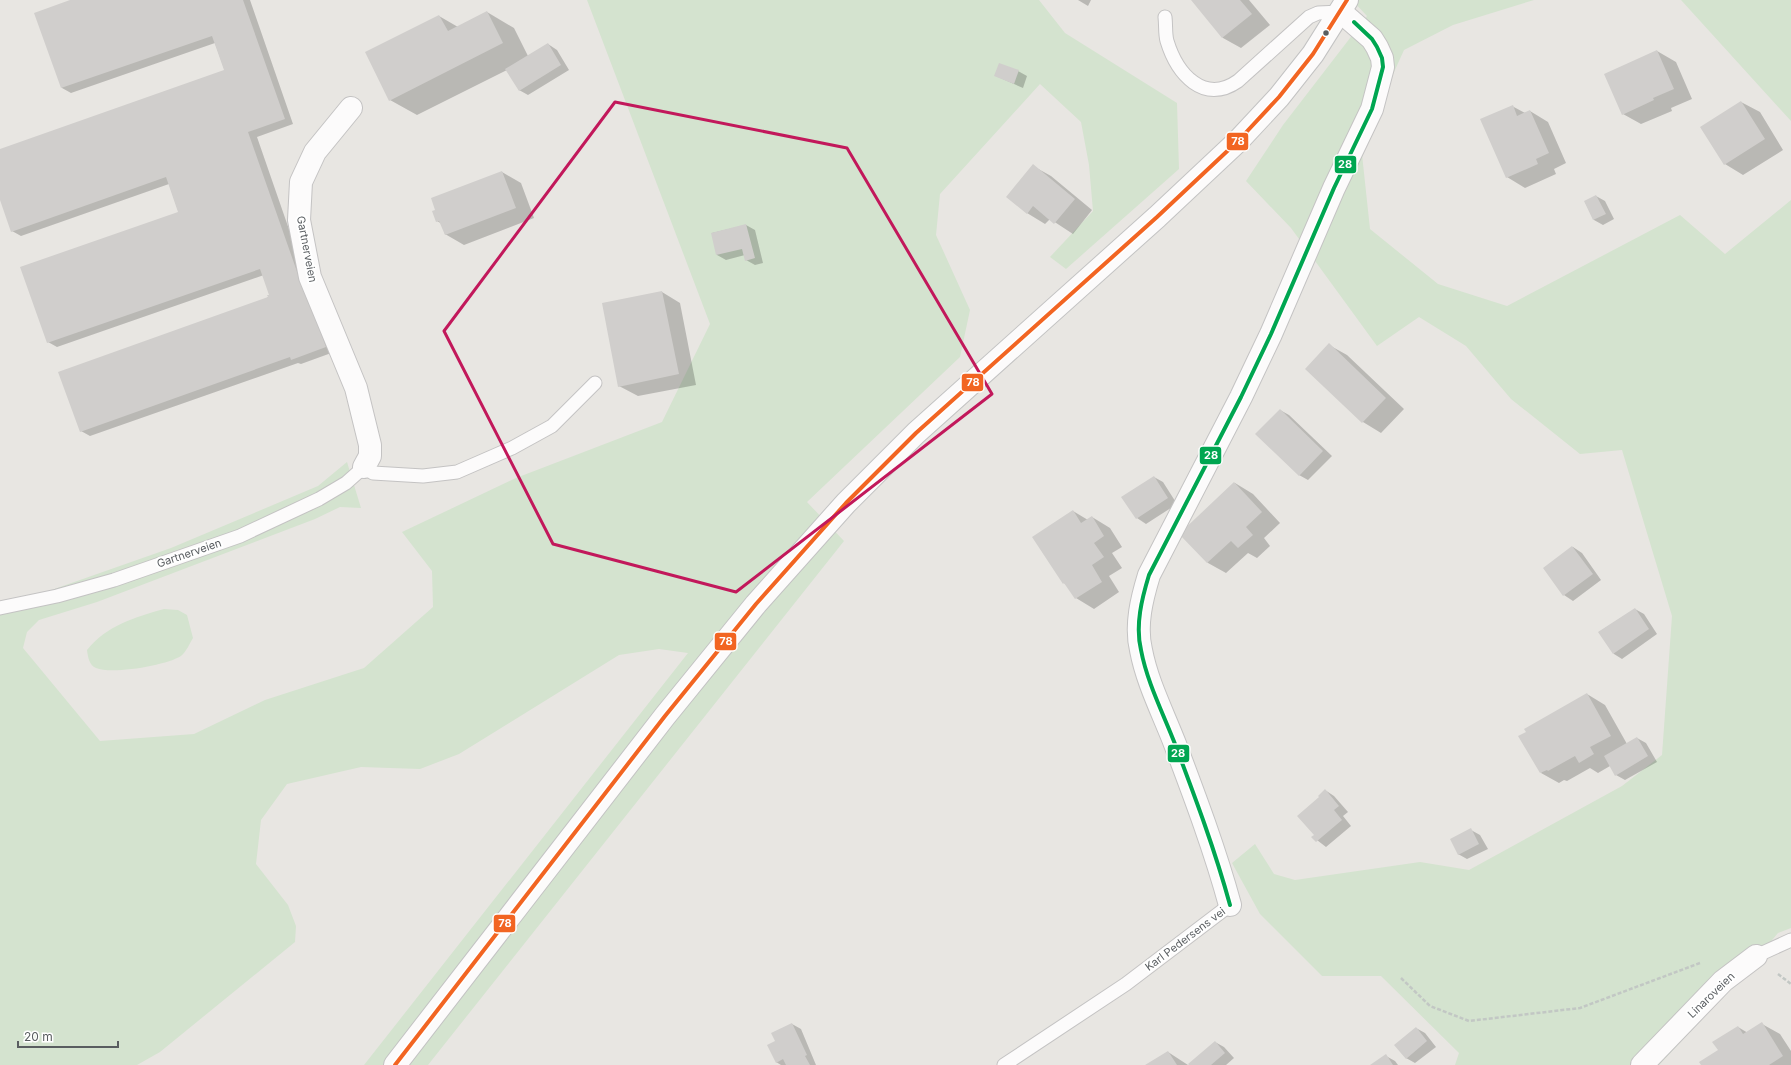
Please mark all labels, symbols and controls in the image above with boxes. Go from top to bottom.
unlabelled marker [1321,28,1331,38]
line badge: 78 [1226,132,1249,151]
text: 78 [1231,134,1245,148]
line badge: 28 [1334,155,1357,174]
text: 28 [1338,157,1352,171]
street label: Gartnerveien [294,215,320,283]
line badge: 78 [961,373,984,392]
text: 78 [966,375,980,389]
line badge: 28 [1199,446,1222,465]
text: 28 [1204,448,1218,462]
street label: Gartnerveien [155,535,223,571]
line badge: 78 [714,632,737,651]
text: 78 [719,634,733,648]
line badge: 28 [1167,744,1190,763]
text: 28 [1171,746,1185,760]
street label: Karl Pedersens vei [1142,904,1228,974]
line badge: 78 [493,914,516,933]
text: 78 [498,916,512,930]
street label: Linaroveien [1685,969,1737,1021]
scale bar [18,1023,118,1049]
text: 20 m [24,1029,53,1044]

